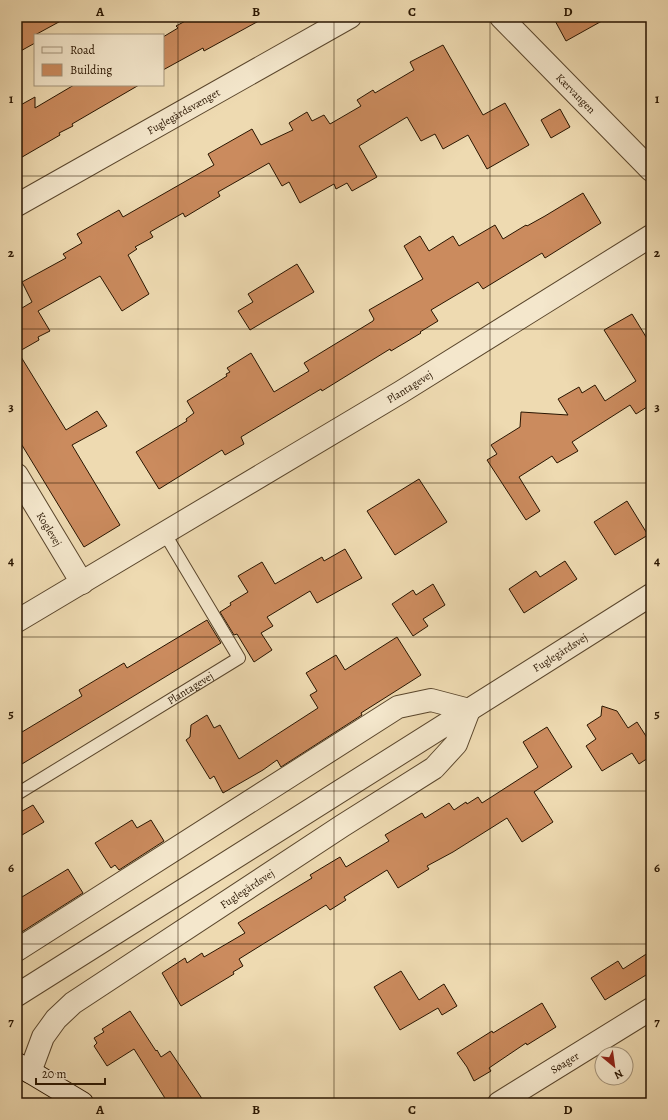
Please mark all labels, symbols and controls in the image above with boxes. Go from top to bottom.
text: A [95,3,105,20]
text: B [252,3,260,20]
text: C [408,3,416,20]
text: D [563,3,573,20]
legend [34,34,164,86]
text: Road [70,42,96,58]
text: Building [70,62,112,78]
street label: Kærvangen [552,70,599,117]
street label: Fuglegårdsvænget [144,85,223,138]
text: 1 [9,90,14,107]
text: 1 [655,90,660,107]
text: 2 [8,244,15,261]
text: 2 [654,244,661,261]
street label: Plantagevej [384,367,436,407]
text: 3 [8,398,14,415]
text: 3 [654,398,660,415]
street label: Koglevej [33,509,65,549]
text: 4 [8,552,14,569]
text: 4 [654,552,660,569]
street label: Fuglegårdsvej [530,630,590,676]
street label: Plantagevej [164,669,216,708]
text: 5 [8,705,14,722]
text: 5 [654,705,660,722]
text: 6 [8,859,14,876]
text: 6 [654,859,660,876]
street label: Fuglegårdsvej [217,866,277,912]
text: 7 [8,1013,14,1030]
text: 7 [654,1013,660,1030]
north arrow [594,1046,634,1086]
street label: Søager [548,1048,582,1077]
scale bar [36,1060,105,1086]
text: 20 m [42,1066,66,1082]
text: N [611,1066,626,1083]
text: A [95,1101,105,1118]
text: B [252,1101,260,1118]
text: C [408,1101,416,1118]
text: D [563,1101,573,1118]

